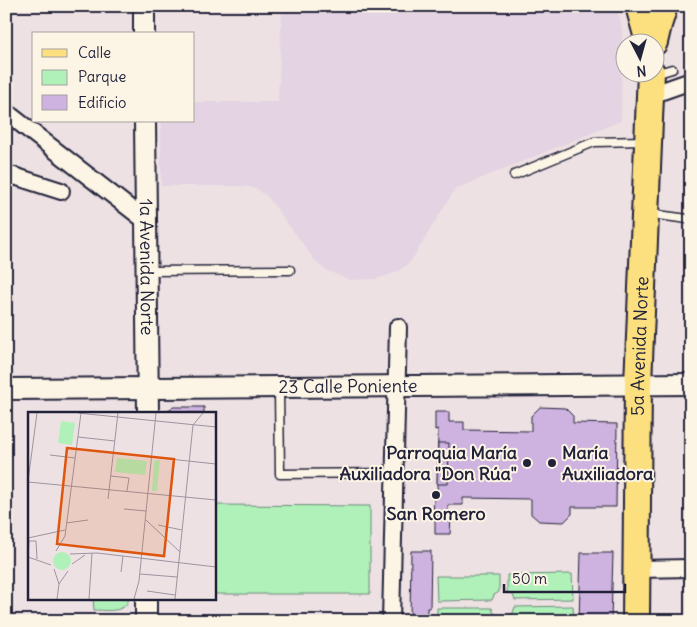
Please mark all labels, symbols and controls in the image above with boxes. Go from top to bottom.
legend [32,32,195,122]
north arrow [614,32,664,82]
text: Calle [78,43,111,62]
text: N [636,61,647,80]
text: Parque [78,67,126,86]
text: Edificio [78,93,126,112]
street label: 1a Avenida Norte [135,199,159,335]
street label: 5a Avenida Norte [626,276,653,416]
street label: 23 Calle Poniente [278,374,418,398]
inset map [28,412,215,600]
place label: Parroquia María Auxiliadora "Don Rúa" [339,441,517,485]
place label: María Auxiliadora [562,441,653,485]
marker: Parroquia María Auxiliadora "Don Rúa" [521,457,533,469]
marker: María Auxiliadora [546,457,558,469]
marker: San Romero [430,489,442,501]
place label: San Romero [386,502,486,525]
scale bar [504,562,626,594]
text: 50 m [512,569,547,588]

